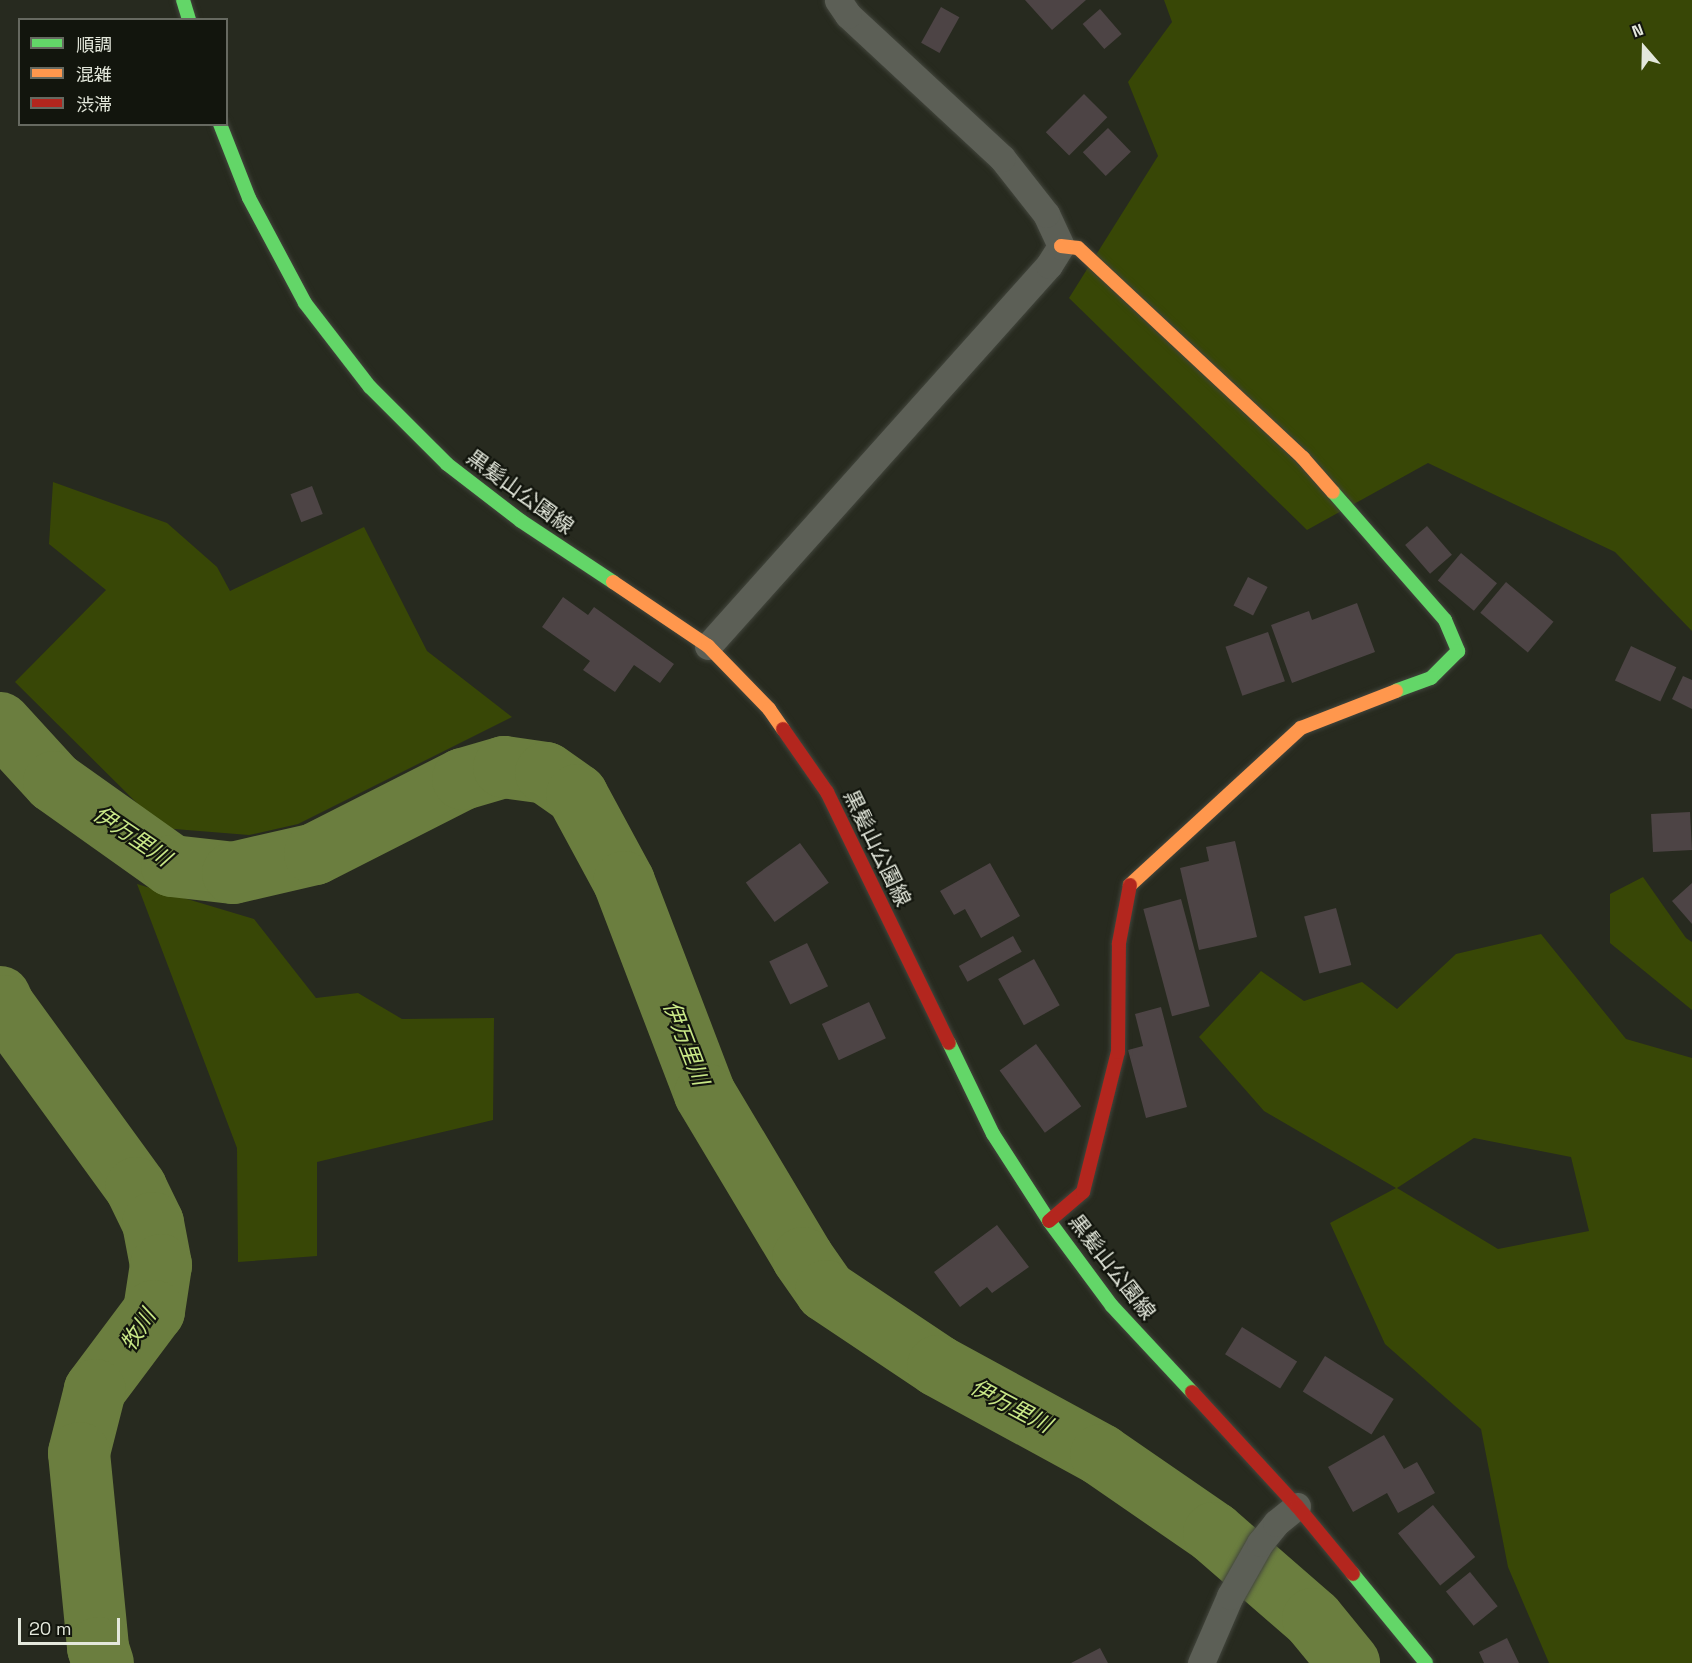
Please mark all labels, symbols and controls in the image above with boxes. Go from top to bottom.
legend [18,18,228,126]
north arrow [1614,18,1674,78]
text: N [1629,19,1646,42]
text: 順調 [76,33,112,56]
text: 混雑 [76,63,112,86]
text: 渋滞 [76,93,112,116]
street label: 黒髪山公園線 [462,445,578,539]
street label: 黒髪山公園線 [838,786,916,910]
water label: 伊万里川 [88,800,176,872]
water label: 伊万里川 [658,997,714,1089]
street label: 黒髪山公園線 [1063,1210,1161,1324]
water label: 牧川 [115,1304,161,1356]
water label: 伊万里川 [966,1374,1056,1438]
scale bar [21,1606,123,1644]
text: 20 m [29,1617,72,1640]

